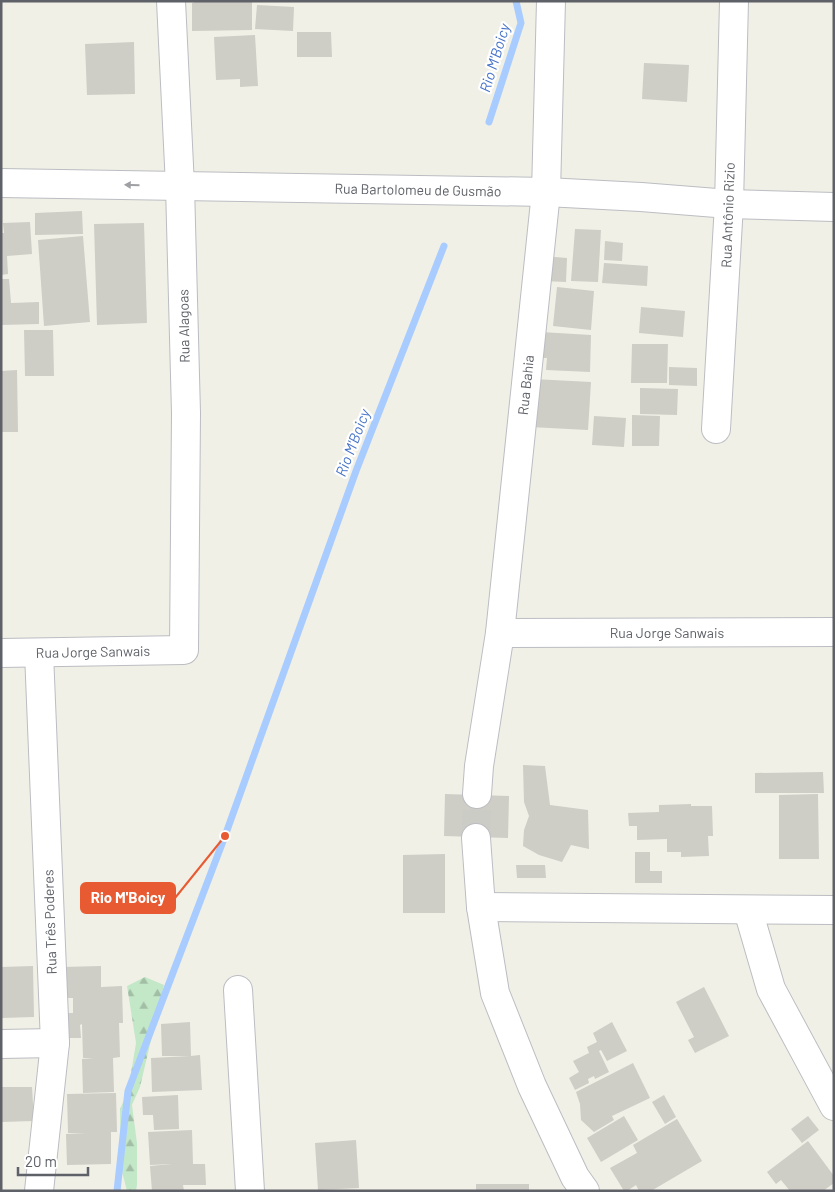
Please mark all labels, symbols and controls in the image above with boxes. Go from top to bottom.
water label: Rio M'Boicy [475,20,513,94]
street label: Rua Antônio Rizio [717,162,738,268]
street label: Rua Bartolomeu de Gusmão [334,180,502,199]
one-way arrow [123,181,139,189]
street label: Rua Alagoas [174,289,193,363]
street label: Rua Bahia [514,354,537,416]
water label: Rio M'Boicy [331,405,374,479]
street label: Rua Jorge Sanwais [610,624,725,641]
street label: Rua Jorge Sanwais [36,642,151,661]
street label: Rua Três Poderes [39,869,60,975]
callout: Rio M'Boicy [81,883,175,913]
text: Rio M'Boicy [91,888,166,906]
scale bar [18,1144,88,1176]
text: 20 m [25,1152,57,1170]

